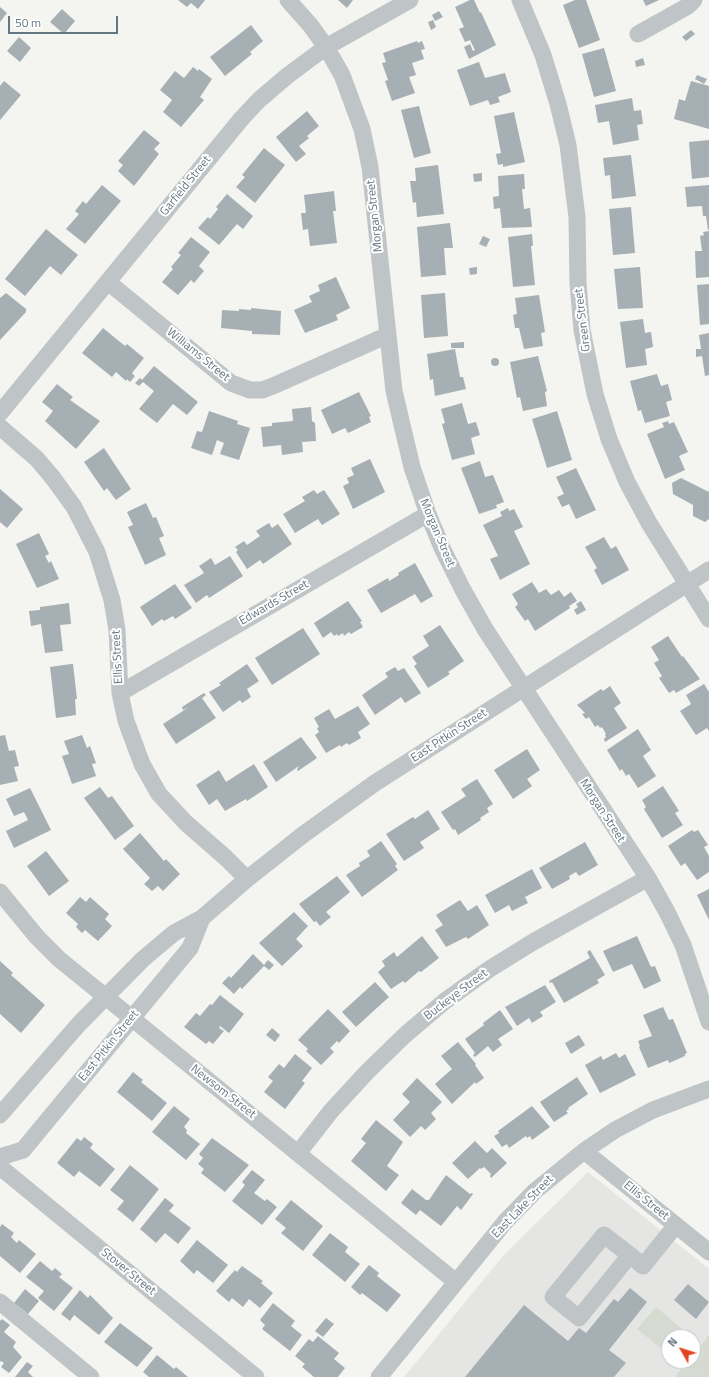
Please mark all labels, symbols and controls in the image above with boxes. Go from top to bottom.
scale bar [10,8,120,34]
text: 50 m [15,13,41,32]
street label: Garfield Street [157,153,215,219]
street label: Morgan Street [364,179,386,253]
street label: Green Street [572,288,594,352]
street label: Williams Street [164,325,232,385]
street label: Morgan Street [416,497,458,569]
street label: Edwards Street [237,577,311,629]
street label: Ellis Street [109,630,127,684]
street label: East Pitkin Street [408,706,490,766]
street label: Morgan Street [576,777,628,845]
street label: Buckeye Street [421,966,491,1024]
street label: East Pitkin Street [76,1007,142,1085]
street label: Newsom Street [188,1062,258,1122]
street label: East Lake Street [489,1172,557,1242]
street label: Ellis Street [620,1178,672,1224]
street label: Stover Street [98,1246,158,1298]
north arrow [661,1329,701,1369]
text: N [664,1334,681,1350]

